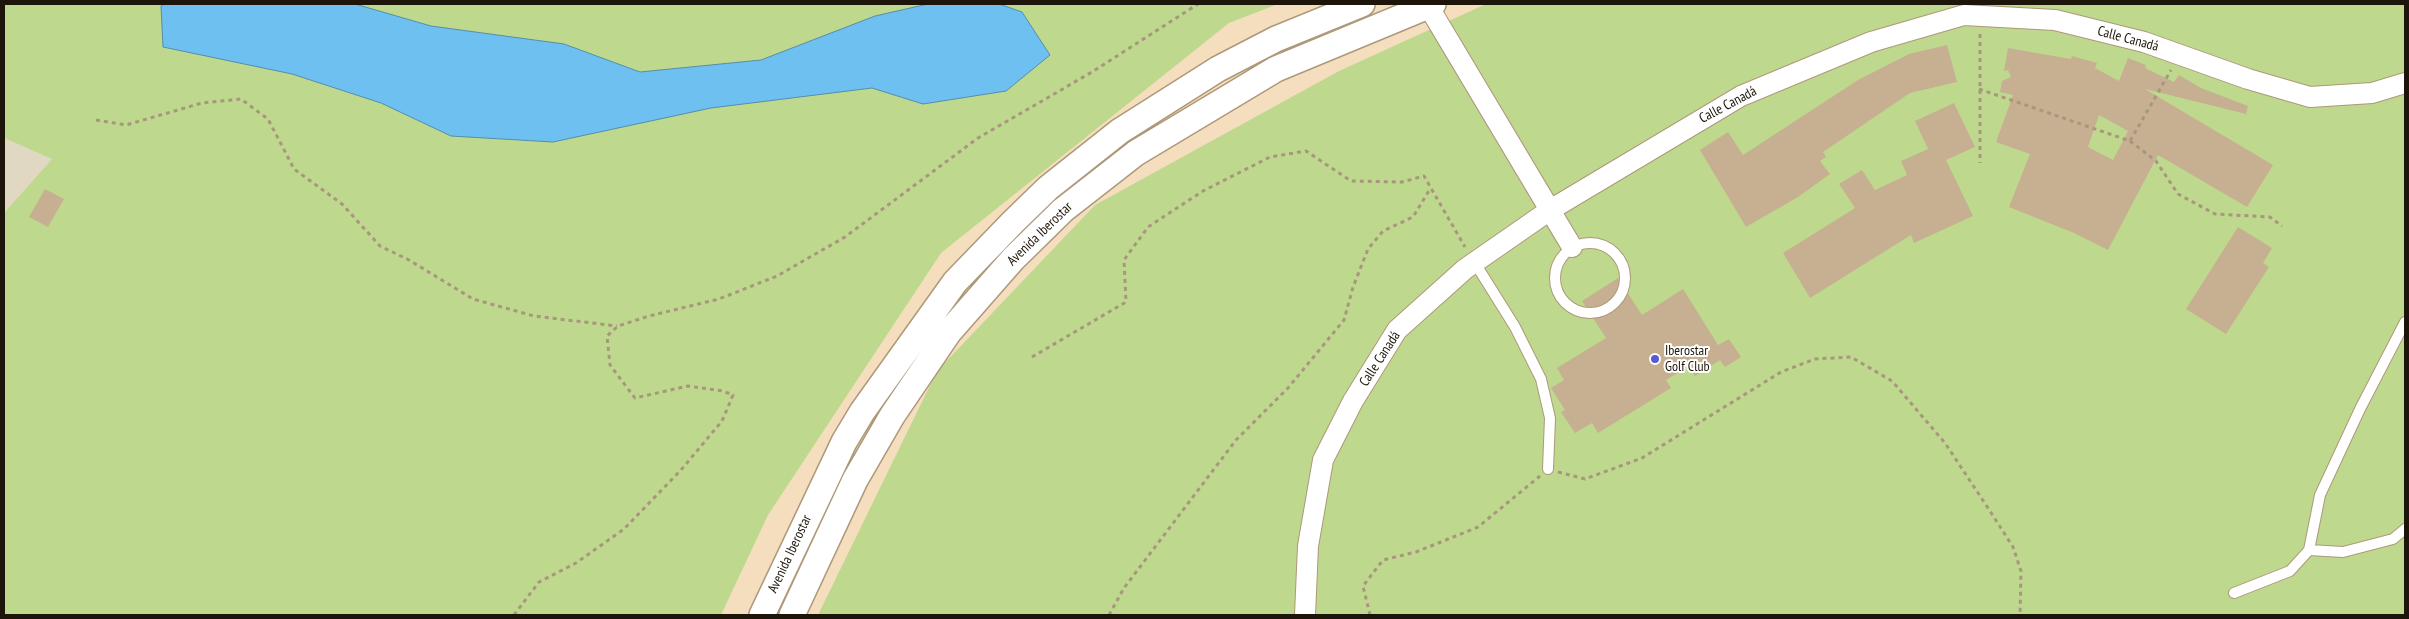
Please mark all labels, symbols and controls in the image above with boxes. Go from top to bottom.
street label: Calle Canadá [2096,23,2160,55]
street label: Calle Canadá [1697,83,1759,127]
street label: Avenida Iberostar [1004,199,1076,269]
street label: Calle Canadá [1356,328,1404,390]
place label: Iberostar Golf Club [1665,343,1710,376]
marker: Iberostar Golf Club [1649,353,1661,365]
street label: Avenida Iberostar [765,512,815,596]

